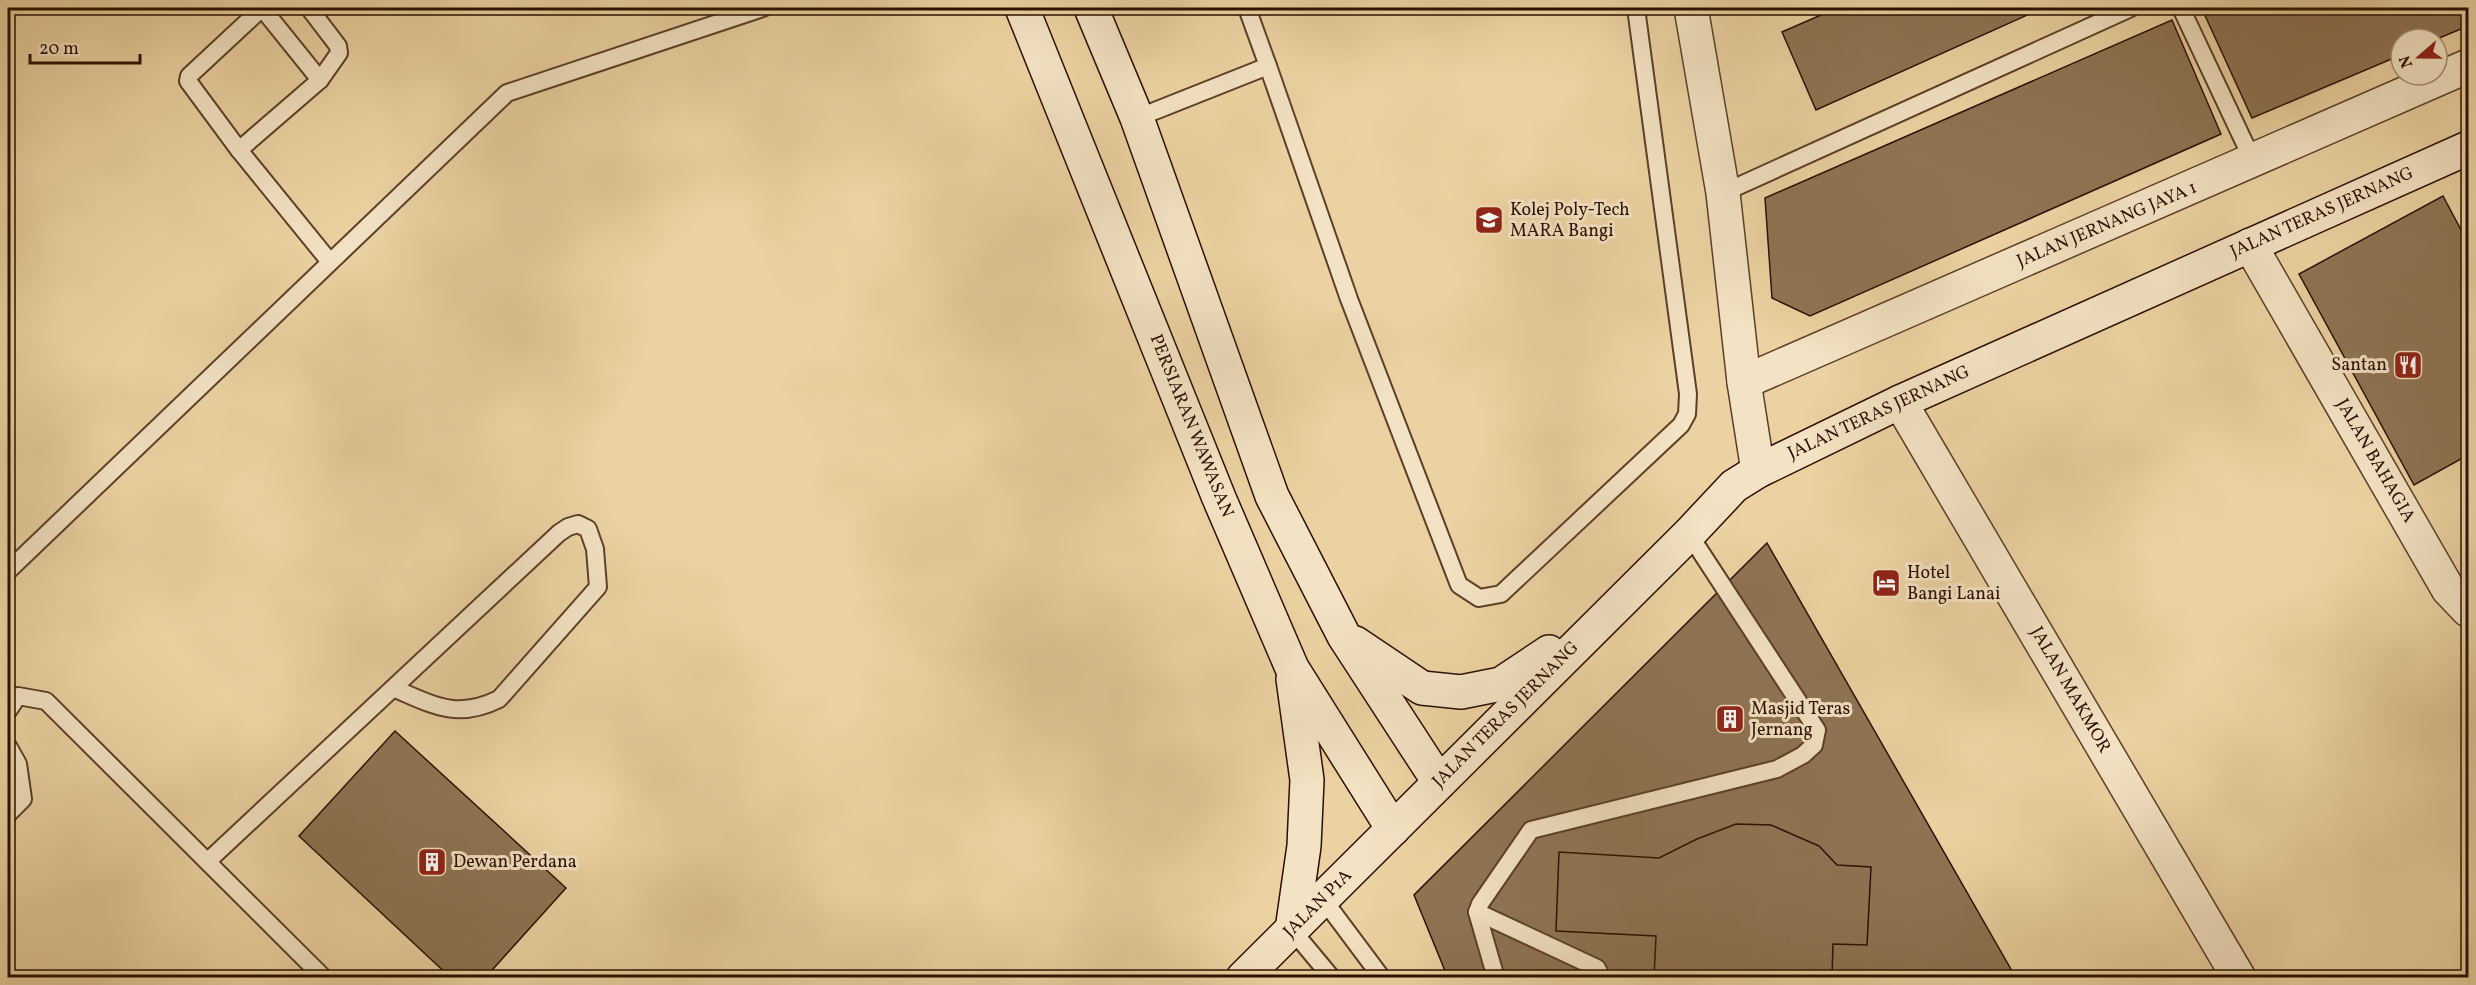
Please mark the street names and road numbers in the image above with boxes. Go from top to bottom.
street label: JALAN TERAS JERNANG [2226,161,2418,265]
street label: JALAN JERNANG JAYA 1 [2013,176,2201,274]
street label: PERSIARAN WAWASAN [1143,331,1239,521]
street label: JALAN TERAS JERNANG [1784,360,1974,466]
street label: JALAN BAHAGIA [2329,394,2421,528]
street label: JALAN MAKMOR [2024,622,2116,758]
street label: JALAN TERAS JERNANG [1427,636,1585,794]
street label: JALAN P1A [1278,864,1358,944]

